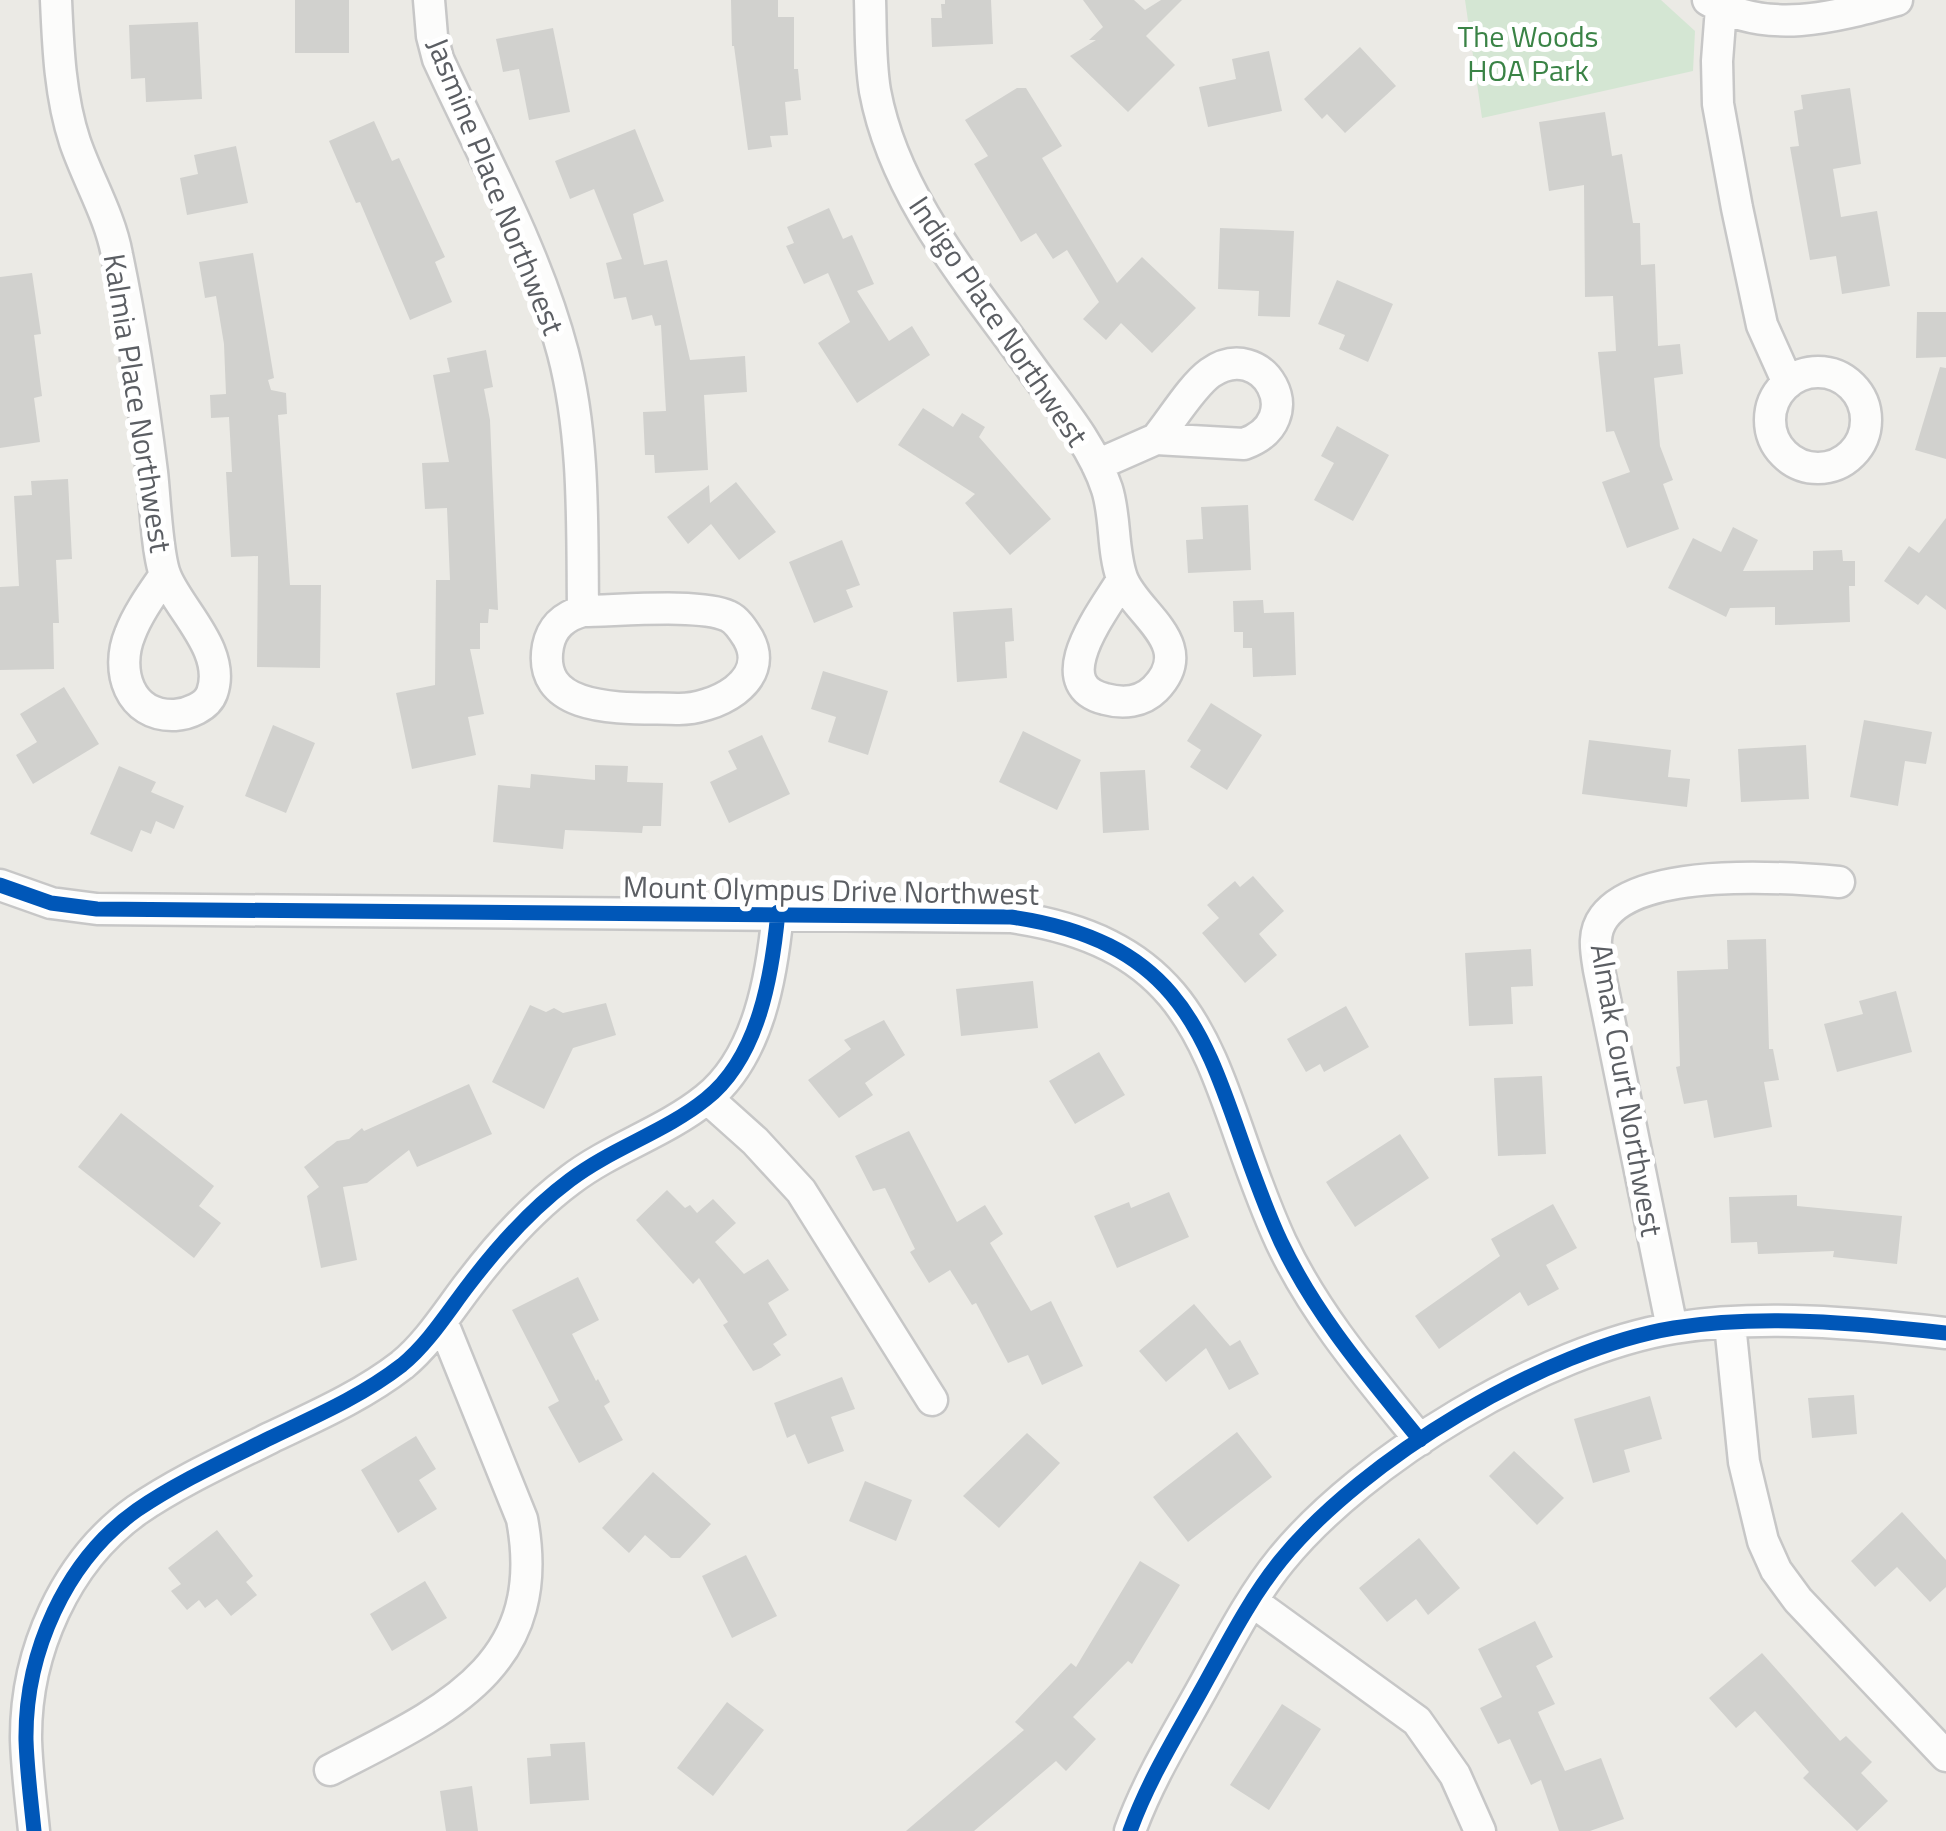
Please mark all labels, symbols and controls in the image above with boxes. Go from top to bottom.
park label: The Woods HOA Park [1457,13,1599,93]
street label: Jasmine Place Northwest [415,31,577,342]
street label: Indigo Place Northwest [898,187,1100,456]
street label: Kalmia Place Northwest [92,250,184,556]
street label: Mount Olympus Drive Northwest [623,863,1040,917]
street label: Almak Court Northwest [1579,940,1675,1240]

